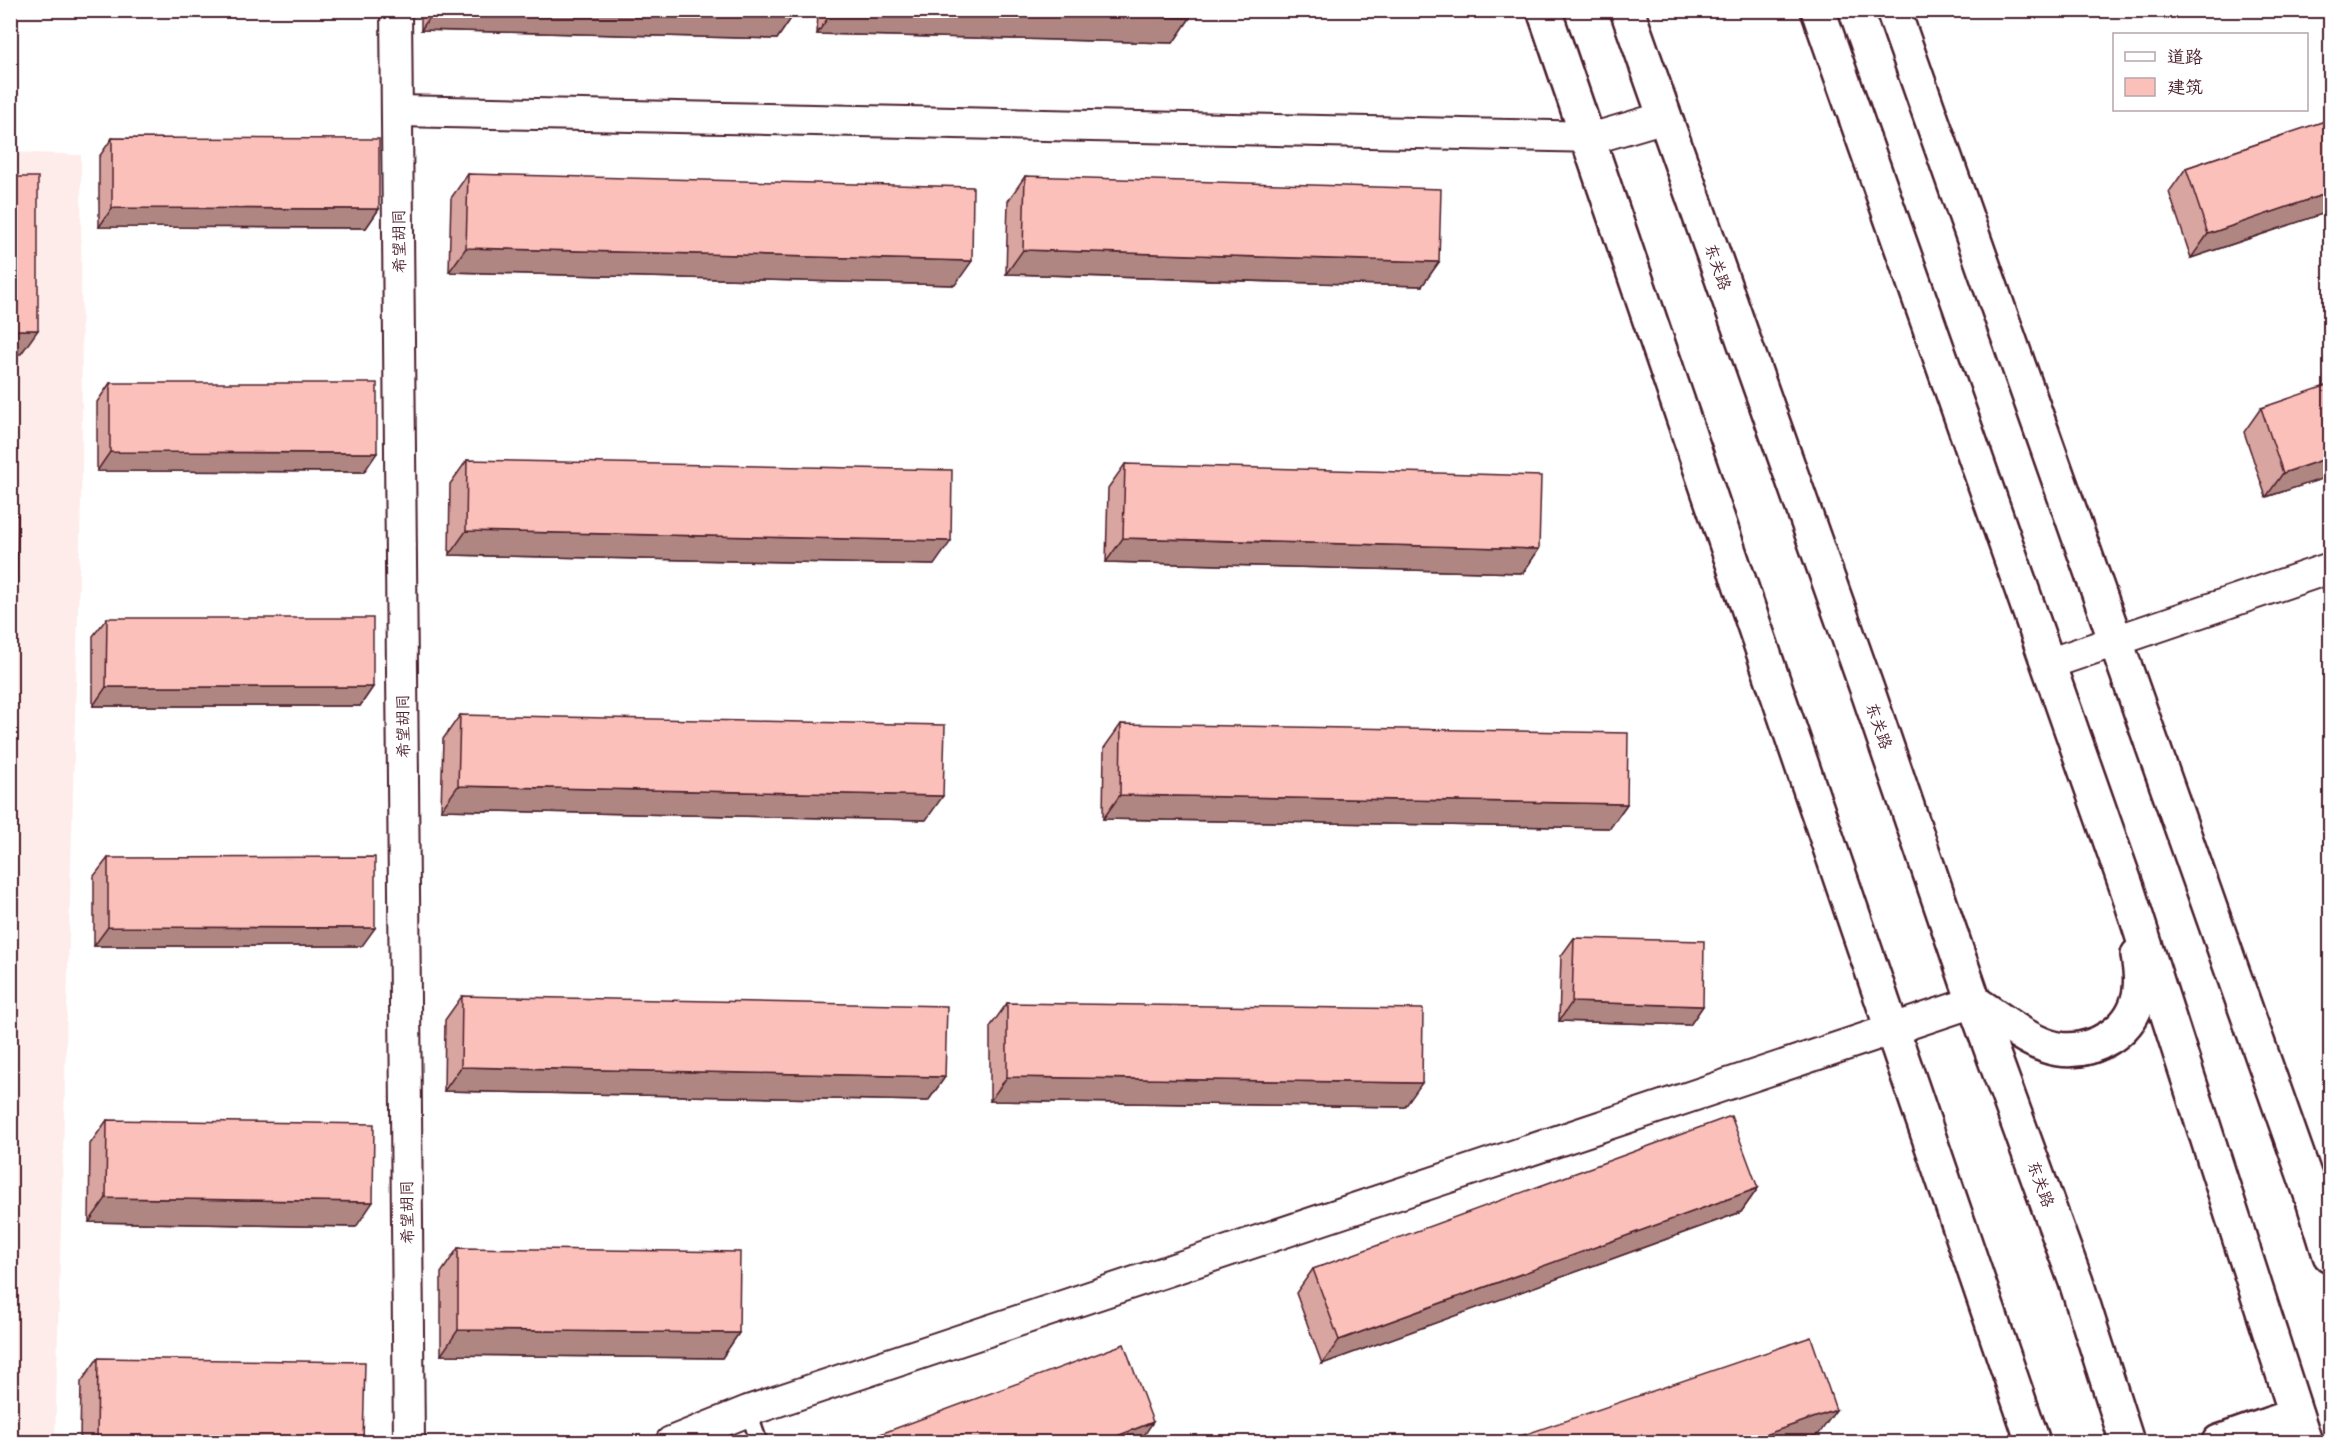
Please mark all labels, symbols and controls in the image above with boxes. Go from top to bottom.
legend [2113,33,2308,111]
text: 道路 [2167,41,2203,73]
text: 建筑 [2167,71,2203,103]
street label: 希望胡同 [384,209,414,273]
street label: 东关路 [1696,240,1740,294]
street label: 希望胡同 [388,694,418,758]
street label: 东关路 [1857,699,1901,753]
street label: 东关路 [2019,1156,2063,1212]
street label: 希望胡同 [392,1180,422,1244]

